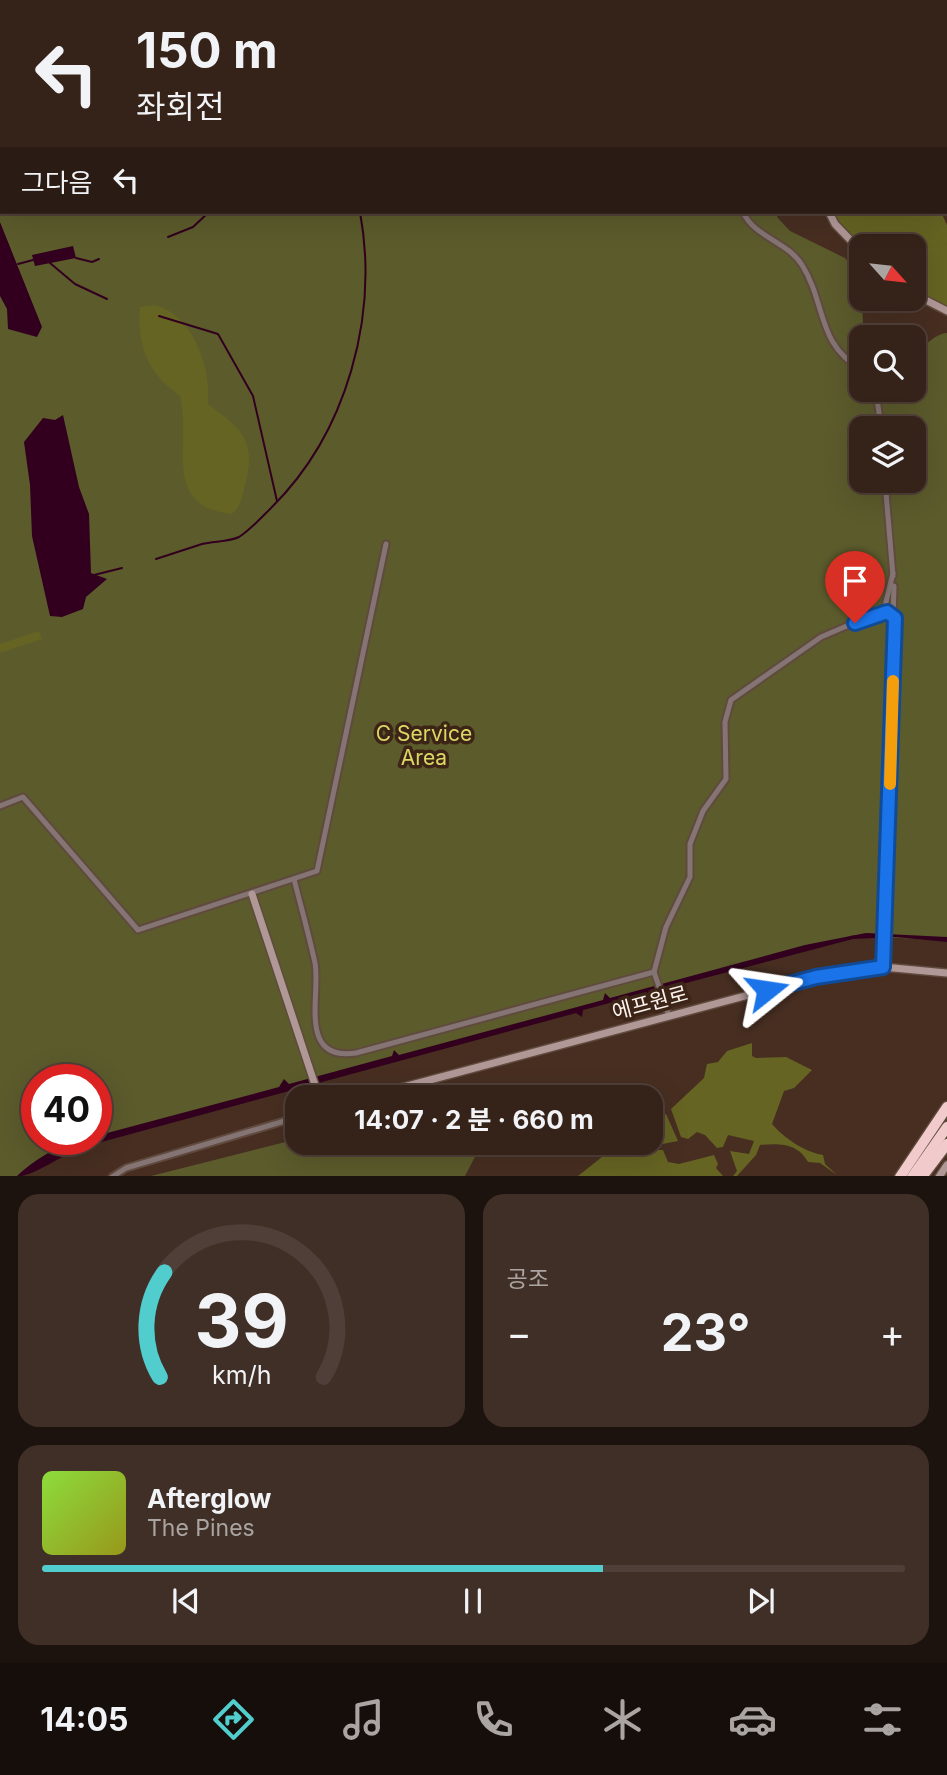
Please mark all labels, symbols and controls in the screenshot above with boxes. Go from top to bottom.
text: 150 m [136,21,278,80]
icon: left [21,28,112,119]
text: 좌회전 [136,87,224,126]
icon: left [107,161,145,199]
text: 그다음 [21,167,93,198]
north arrow [849,234,926,312]
map controls [849,234,926,493]
button: search [849,325,926,402]
button: layers [849,416,926,493]
pin [825,551,885,623]
icon: arrive [836,562,874,600]
park label: C Service Area [376,721,472,770]
position arrow [730,953,804,1027]
street label: 에프원로 [609,980,690,1025]
speed limit sign: 40 [21,1064,112,1155]
text: 14:07 · 2 분 · 660 m [354,1104,594,1135]
text: 공조 [507,1265,549,1293]
text: 39 [194,1276,288,1365]
text: 23° [661,1301,751,1364]
text: − [507,1310,532,1356]
text: + [880,1310,905,1356]
text: km/h [212,1359,271,1389]
text: Afterglow [147,1483,271,1514]
text: The Pines [147,1514,255,1542]
icon: previous [167,1582,205,1620]
icon: pause [454,1582,492,1620]
icon: next [742,1582,780,1620]
icon: directions [209,1695,258,1744]
icon: music [339,1695,388,1744]
icon: phone [469,1695,518,1744]
icon: climate [598,1695,647,1744]
icon: car [728,1695,777,1744]
icon: filters [858,1695,907,1744]
text: 14:05 [40,1700,129,1739]

